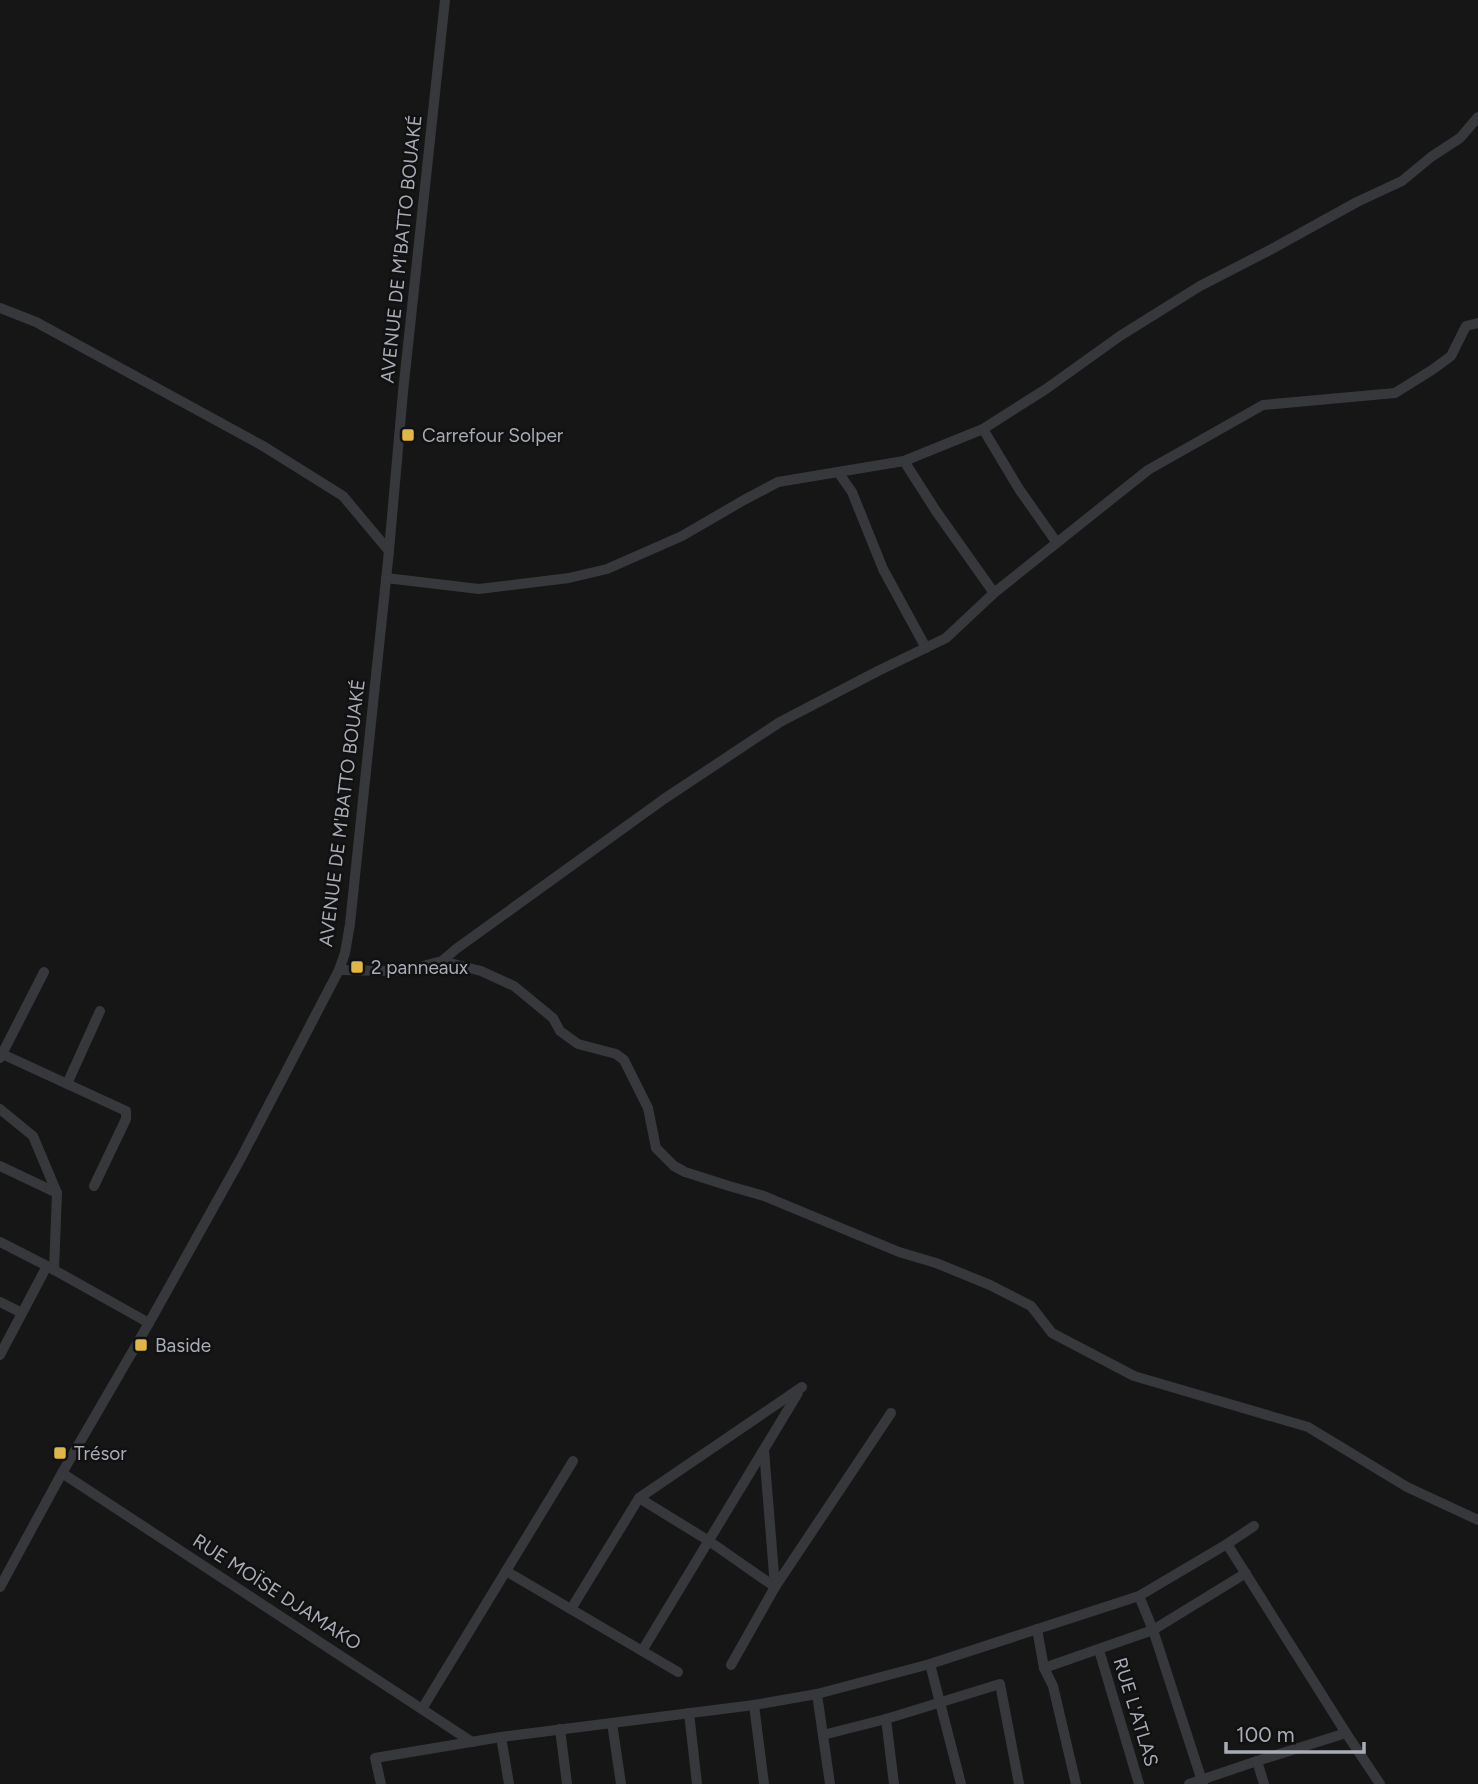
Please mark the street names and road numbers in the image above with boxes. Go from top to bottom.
street label: AVENUE DE M'BATTO BOUAKÉ [375,114,427,384]
street label: AVENUE DE M'BATTO BOUAKÉ [314,678,370,948]
street label: RUE MOÏSE DJAMAKO [189,1529,365,1655]
street label: RUE L'ATLAS [1109,1655,1163,1769]

